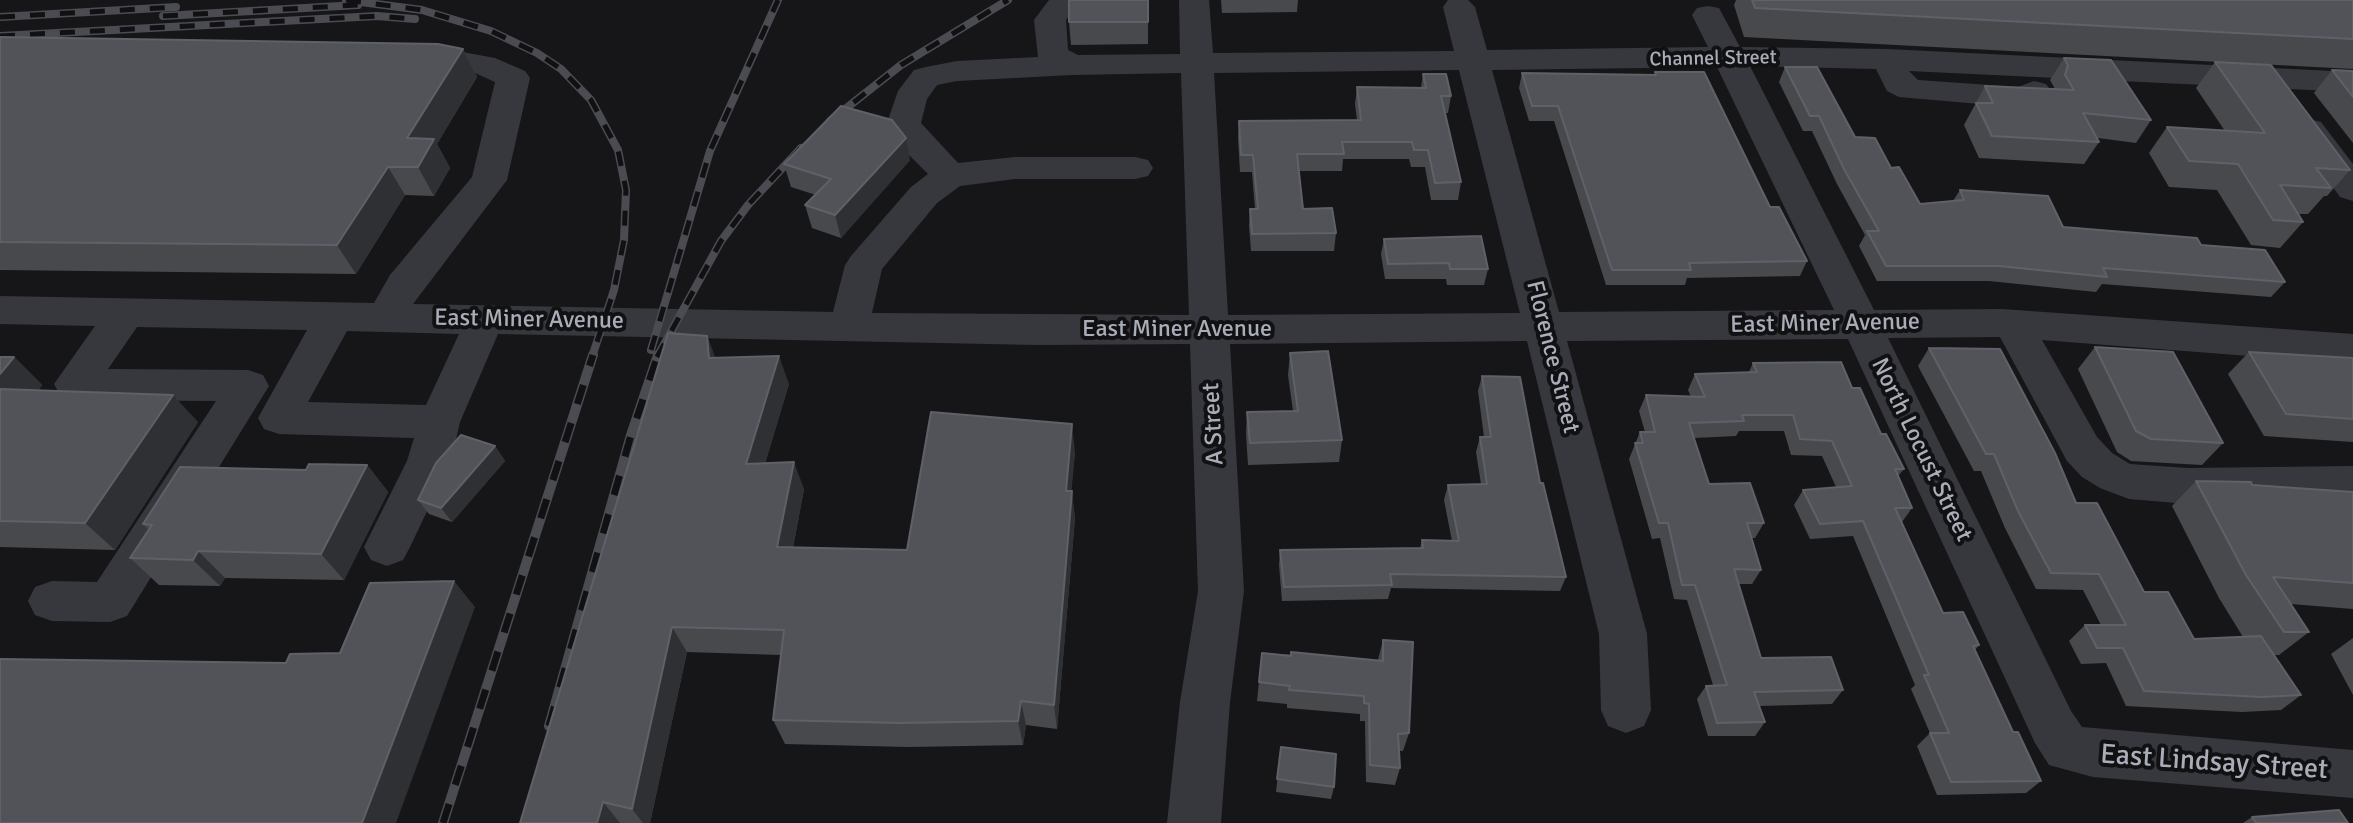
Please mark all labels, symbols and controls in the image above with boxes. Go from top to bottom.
street label: Channel Street [1649,46,1777,72]
street label: Florence Street [1519,278,1585,436]
street label: East Miner Avenue [434,304,624,336]
street label: East Miner Avenue [1730,308,1920,340]
street label: East Miner Avenue [1082,316,1272,344]
street label: North Locust Street [1864,354,1978,546]
street label: A Street [1197,382,1231,466]
street label: East Lindsay Street [2099,738,2329,788]

